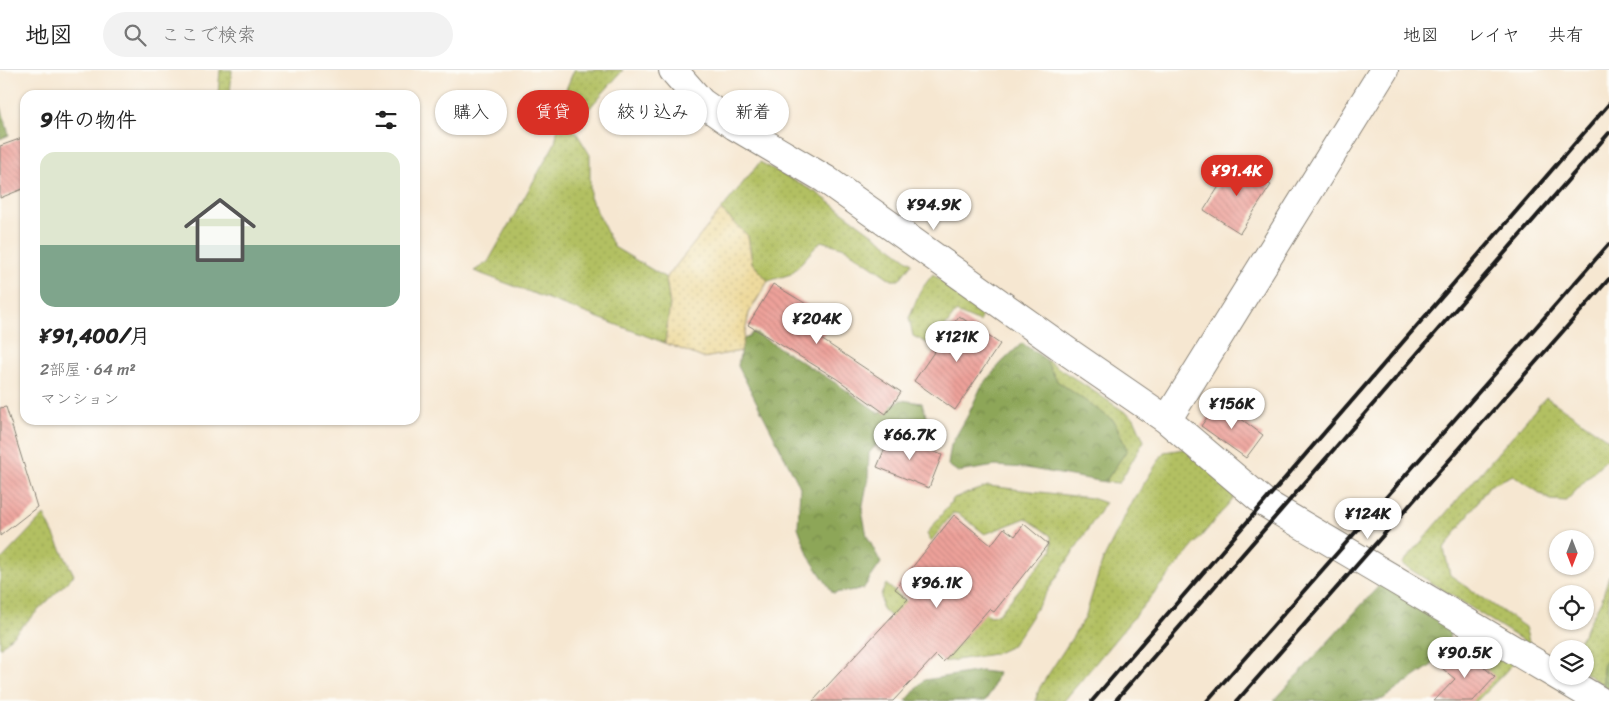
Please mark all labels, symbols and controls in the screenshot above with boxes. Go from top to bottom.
search box [103,12,453,57]
text: 地図 [25,14,73,56]
text: ここで検索 [161,18,256,51]
text: 地図 [1403,19,1439,51]
text: レイヤ [1467,19,1520,51]
text: 共有 [1548,19,1584,51]
icon: search [121,21,149,49]
chip: 購入 [435,90,507,135]
chip: 賃貸 [517,90,589,135]
chip: 絞り込み [599,90,707,135]
chip: 新着 [717,90,789,135]
text: 9件の物件 [40,101,137,139]
icon: filters [372,106,400,134]
pin: ¥91.4K [1196,154,1278,197]
text: ¥91.4K [1212,156,1262,185]
icon: home [175,185,265,275]
pin: ¥94.9K [893,189,975,231]
text: ¥94.9K [907,190,961,219]
pin: ¥204K [782,302,852,345]
text: ¥204K [793,304,841,333]
text: ¥91,400/月 [40,317,150,355]
pin: ¥121K [922,320,992,363]
text: ¥121K [936,322,978,351]
text: 2部屋 · 64 m² [40,355,136,384]
text: マンション [40,384,119,413]
pin: ¥156K [1197,388,1267,430]
text: ¥156K [1210,389,1254,418]
pin: ¥66.7K [869,418,951,461]
text: ¥66.7K [885,420,935,449]
pin: ¥124K [1333,498,1403,540]
text: ¥124K [1346,499,1390,528]
north arrow [1549,530,1594,575]
map controls [1549,530,1594,685]
pin: ¥96.1K [896,566,978,609]
text: ¥96.1K [912,568,962,597]
button: locate [1549,585,1594,630]
pin: ¥90.5K [1424,636,1506,679]
text: ¥90.5K [1438,638,1492,667]
button: layers [1549,640,1594,685]

